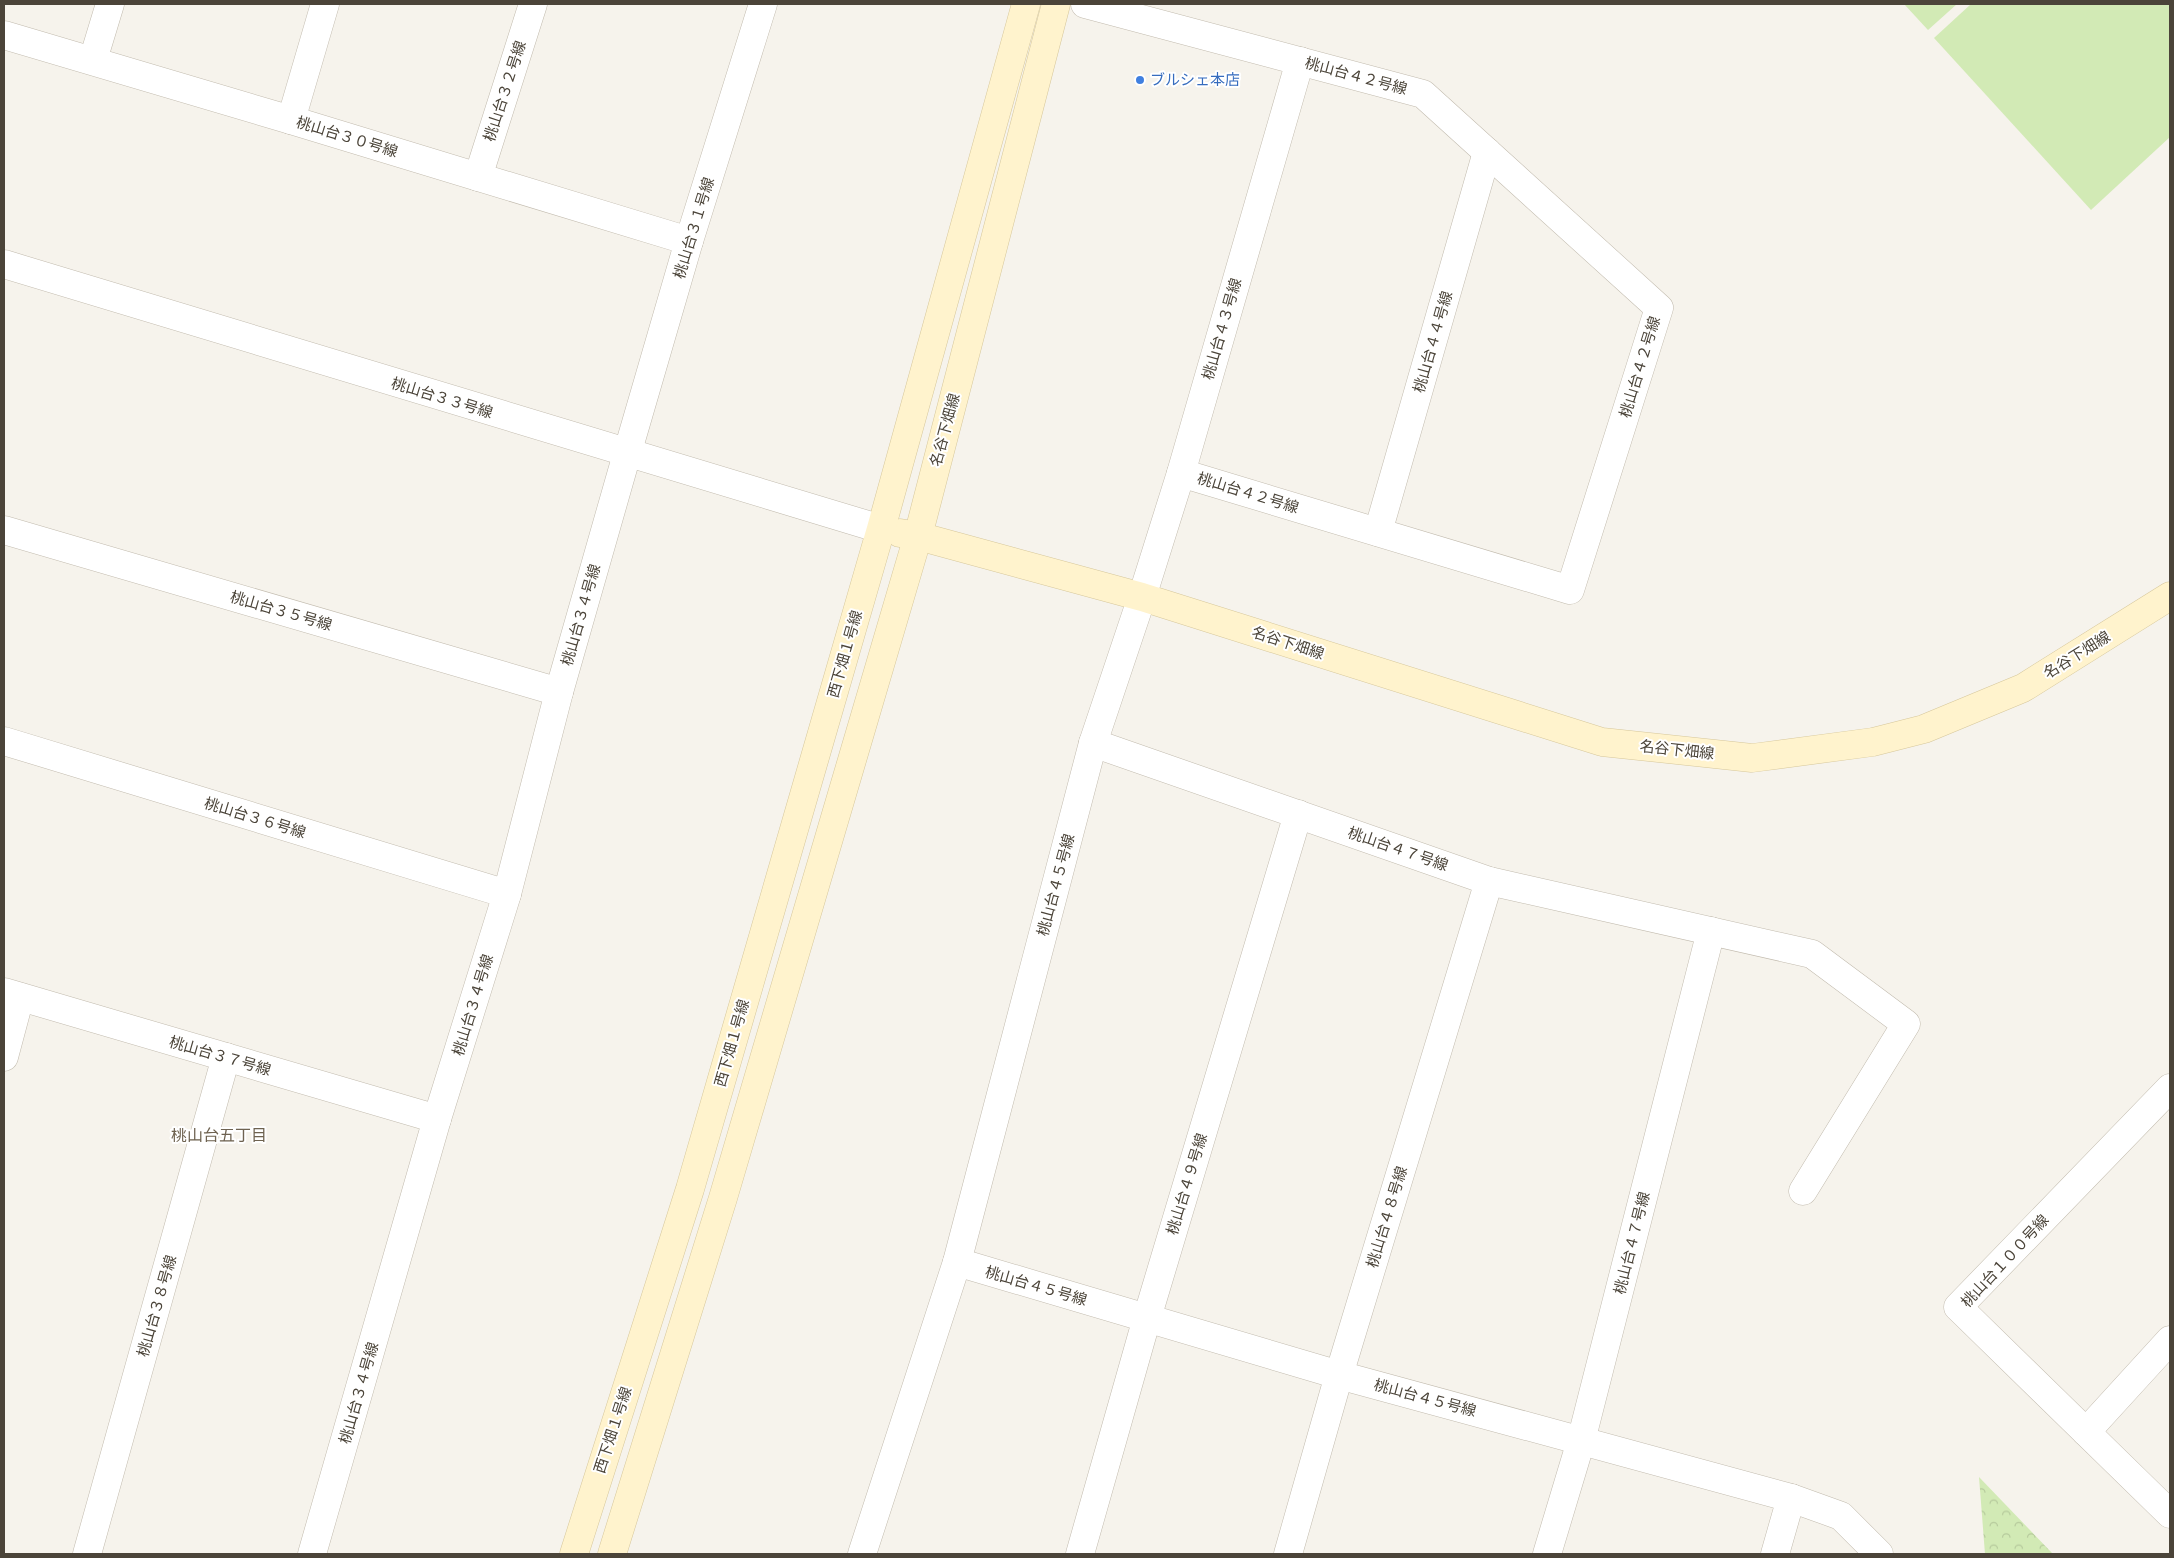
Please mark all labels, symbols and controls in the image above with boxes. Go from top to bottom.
street label: 桃山台３２号線 [480,38,530,144]
street label: 桃山台４２号線 [1303,54,1409,98]
place label: ブルシェ本店 [1150,71,1240,89]
marker: ブルシェ本店 [1134,74,1146,86]
street label: 桃山台３０号線 [294,113,400,161]
street label: 桃山台３１号線 [670,175,718,281]
street label: 桃山台４３号線 [1199,276,1245,382]
street label: 桃山台４４号線 [1410,289,1456,395]
street label: 桃山台４２号線 [1616,314,1664,420]
street label: 桃山台３３号線 [389,374,495,422]
street label: 名谷下畑線 [927,391,963,469]
street label: 桃山台４２号線 [1195,469,1301,517]
street label: 桃山台３４号線 [558,562,604,668]
street label: 桃山台３５号線 [228,588,334,634]
street label: 西下畑１号線 [824,608,866,700]
street label: 名谷下畑線 [1250,623,1326,663]
street label: 名谷下畑線 [2040,627,2114,683]
street label: 名谷下畑線 [1639,737,1715,763]
street label: 桃山台３６号線 [202,794,308,842]
street label: 桃山台４７号線 [1345,823,1451,875]
street label: 桃山台４５号線 [1034,832,1078,938]
street label: 桃山台３４号線 [449,952,497,1058]
street label: 西下畑１号線 [711,997,753,1089]
street label: 桃山台３７号線 [167,1033,273,1079]
district label: 桃山台五丁目 [171,1126,267,1145]
street label: 桃山台４９号線 [1163,1131,1211,1237]
street label: 桃山台４８号線 [1363,1164,1411,1270]
street label: 桃山台４７号線 [1611,1190,1653,1296]
street label: 桃山台１００号線 [1957,1211,2053,1311]
street label: 桃山台３８号線 [134,1253,180,1359]
street label: 桃山台４５号線 [983,1263,1089,1309]
street label: 桃山台３４号線 [336,1340,382,1446]
street label: 桃山台４５号線 [1372,1376,1478,1420]
street label: 西下畑１号線 [591,1384,635,1476]

